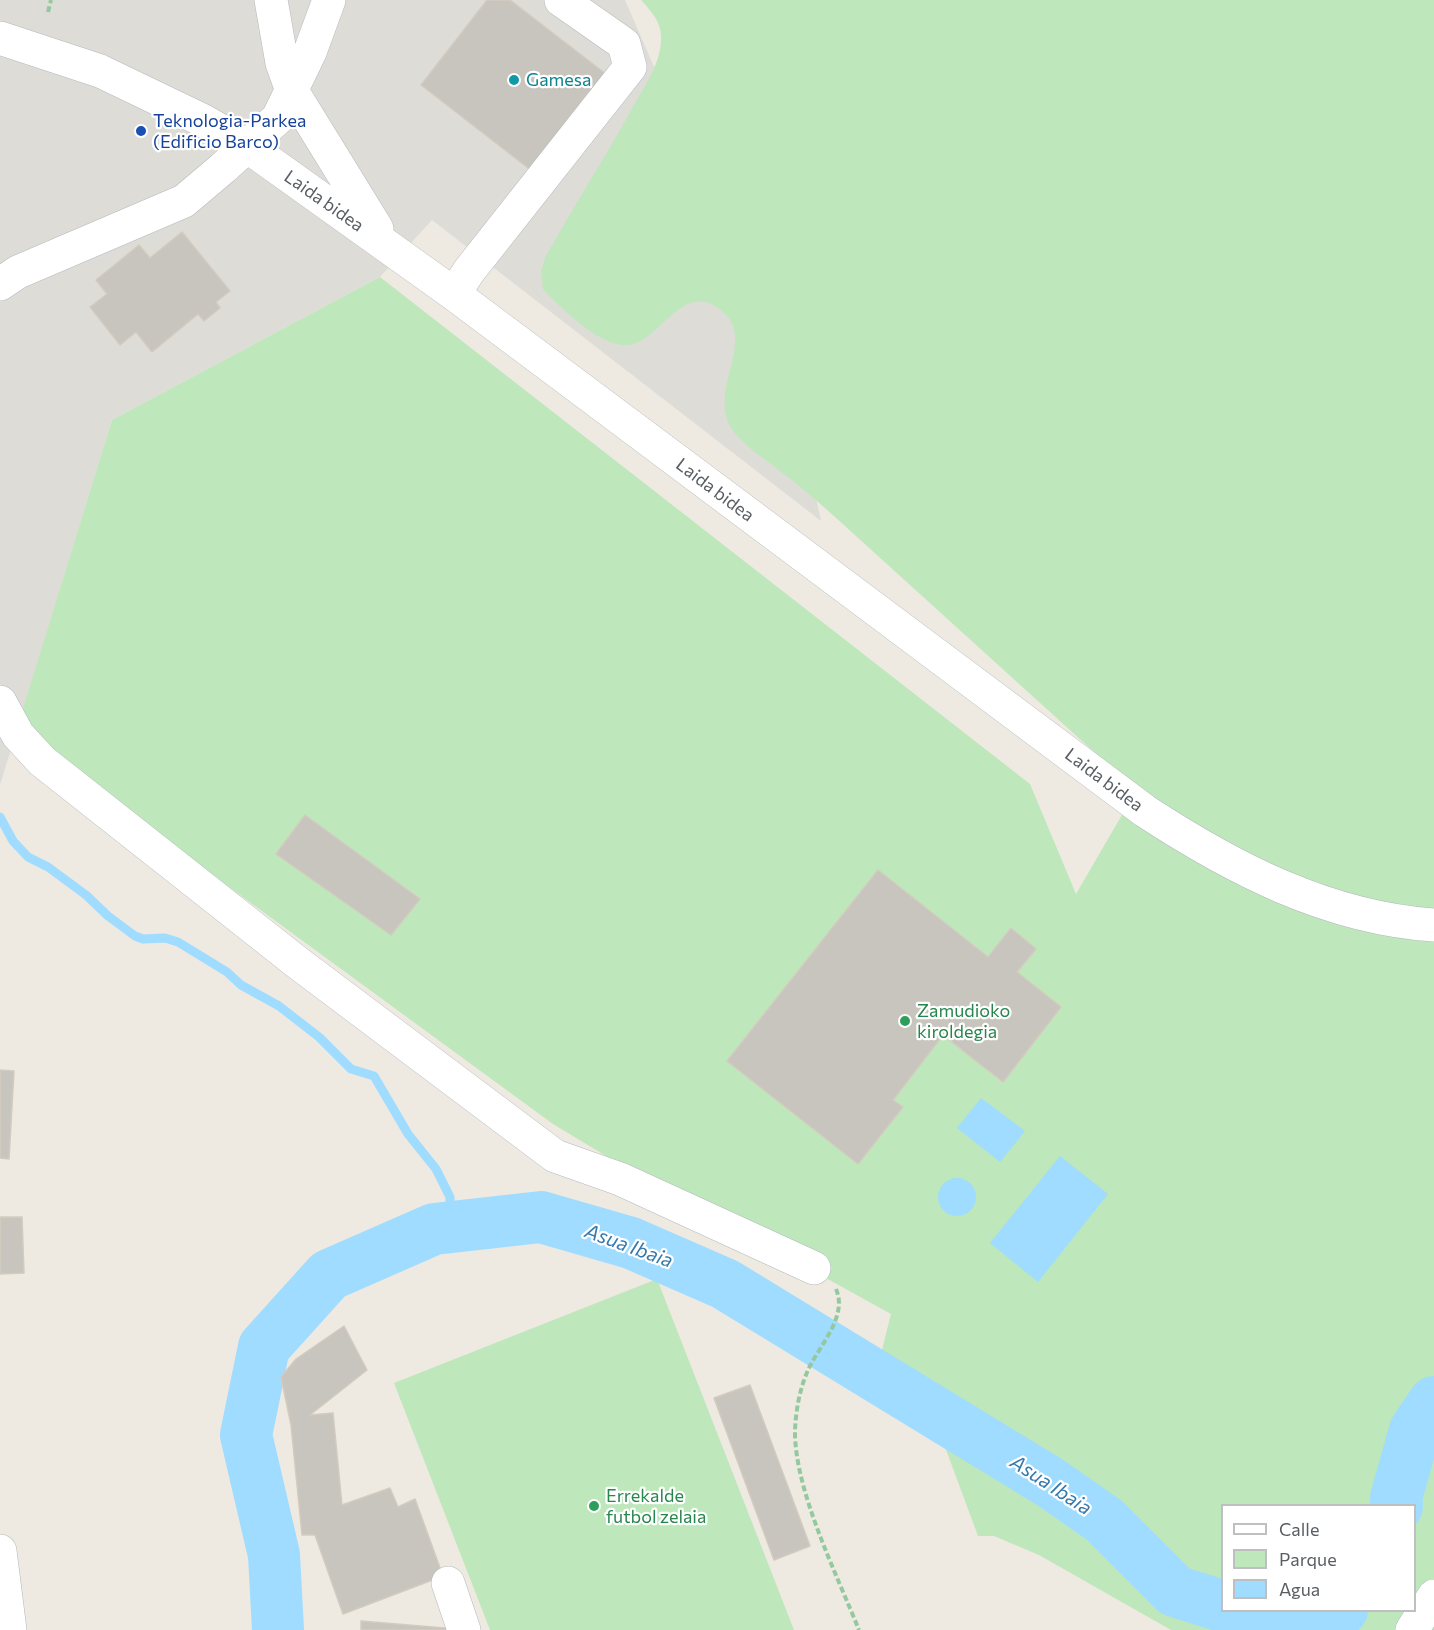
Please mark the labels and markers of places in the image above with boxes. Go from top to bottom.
place label: Gamesa [526,69,591,91]
marker: Gamesa [507,73,521,87]
place label: Teknologia-Parkea (Edificio Barco) [153,110,306,152]
marker: Teknologia-Parkea (Edificio Barco) [134,124,148,138]
place label: Zamudioko kiroldegia [917,1000,1010,1042]
marker: Zamudioko kiroldegia [898,1014,912,1028]
place label: Errekalde futbol zelaia [606,1485,706,1528]
marker: Errekalde futbol zelaia [587,1499,601,1513]

